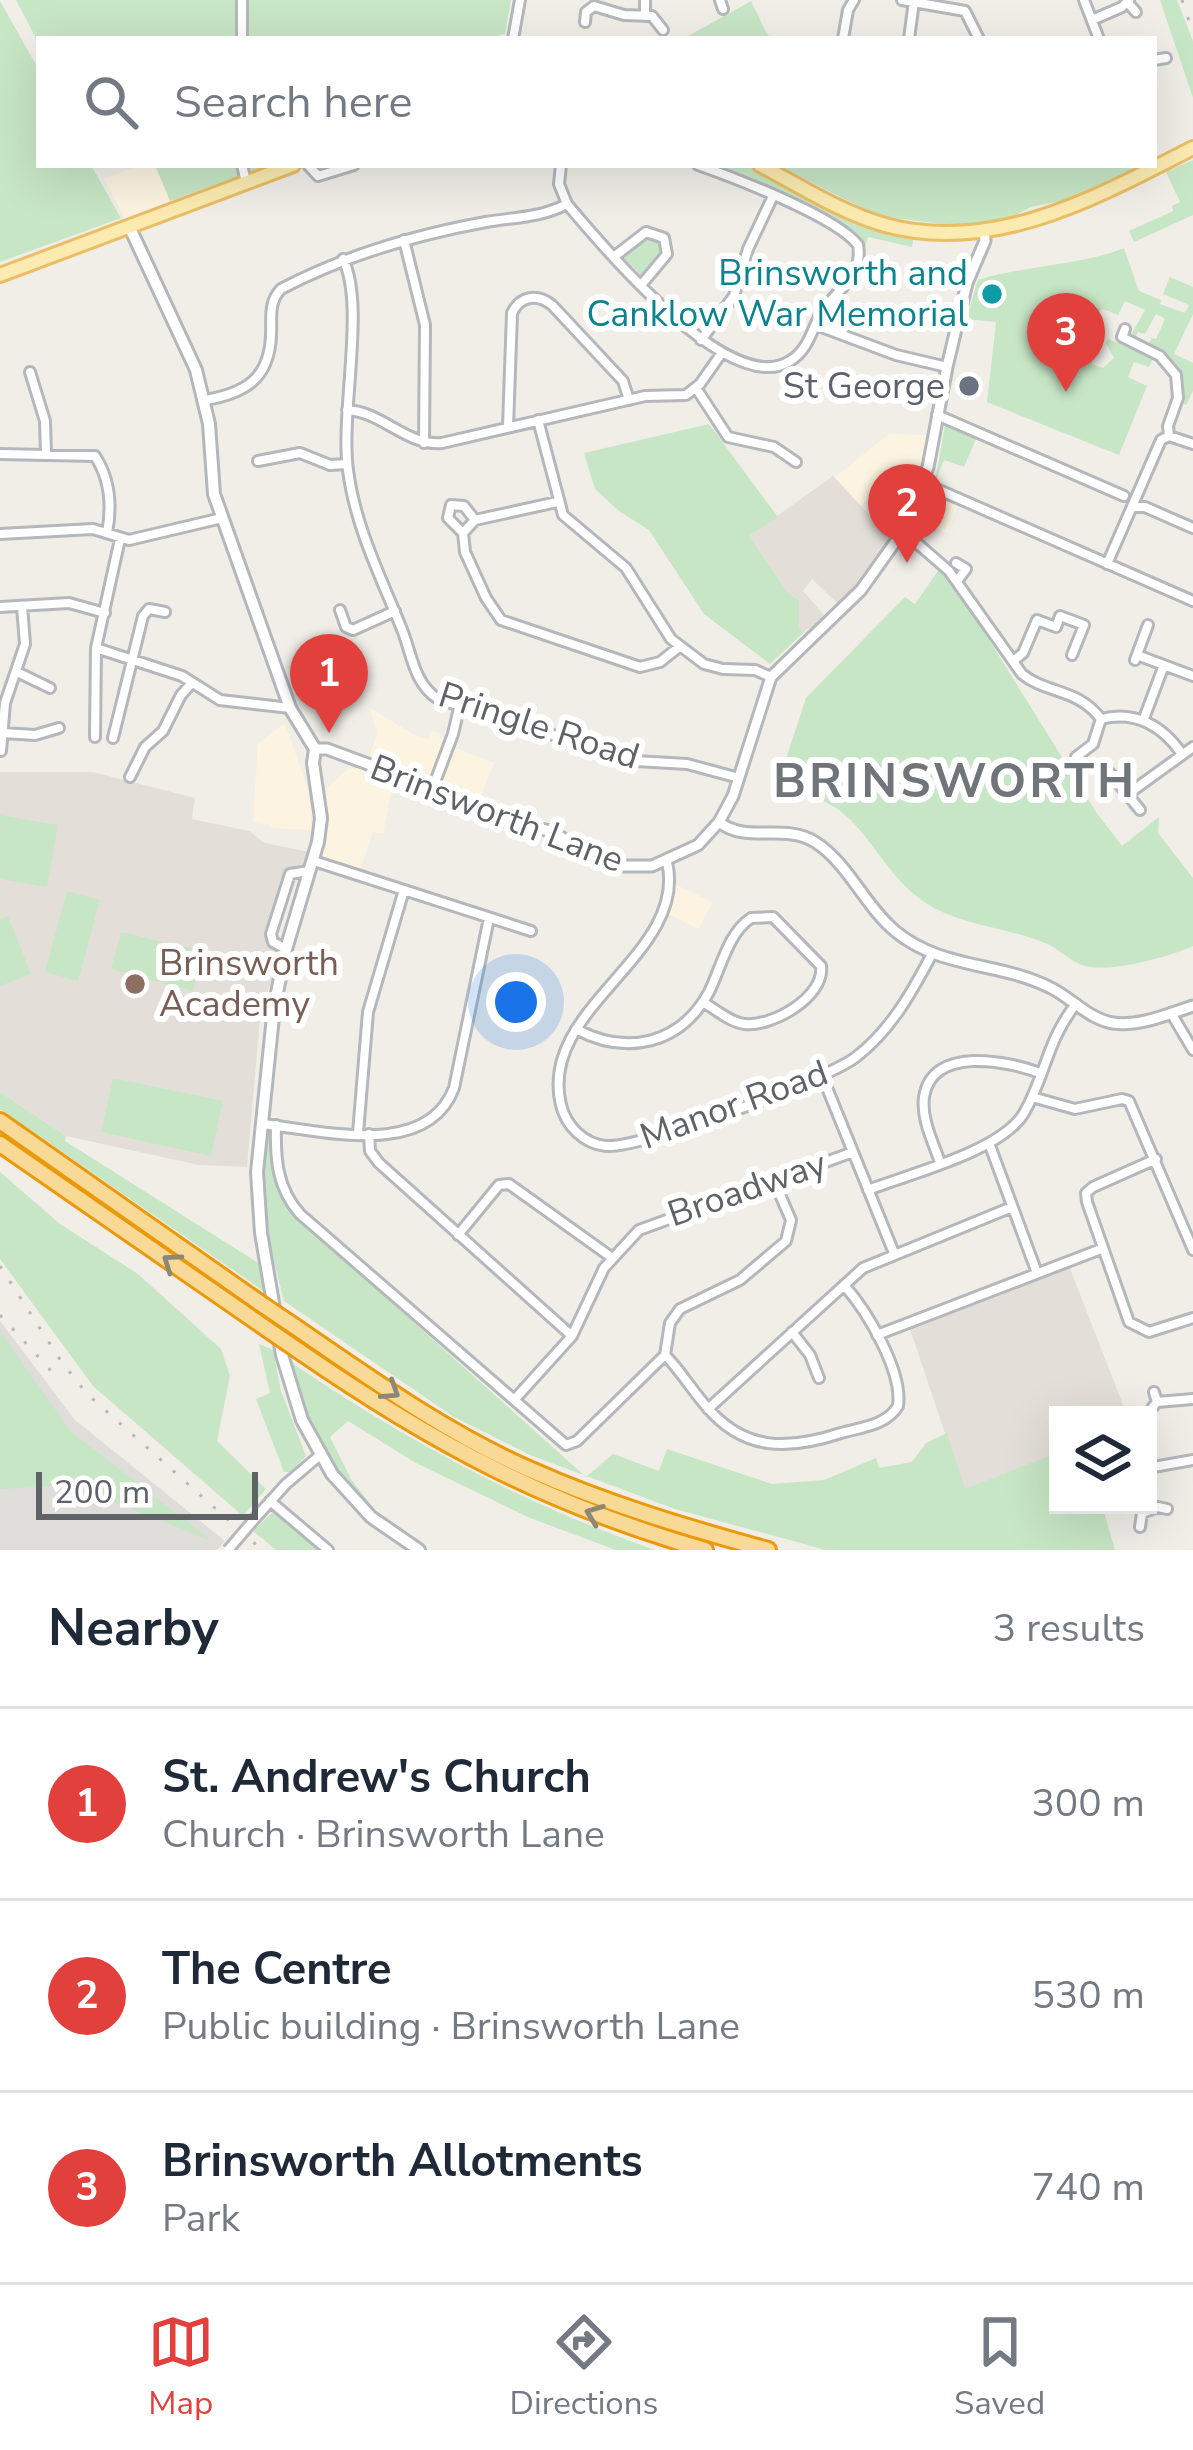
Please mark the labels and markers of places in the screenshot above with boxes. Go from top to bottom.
place label: Brinsworth and Canklow War Memorial [587,249,968,339]
marker: Brinsworth and Canklow War Memorial [979,281,1005,307]
pin: 3 [1027,293,1105,392]
place label: St George [783,362,945,411]
marker: St George [956,373,982,399]
pin: 2 [868,464,946,563]
pin: 1 [290,634,368,733]
place label: Brinsworth Academy [159,939,339,1029]
marker: Brinsworth Academy [122,971,148,997]

